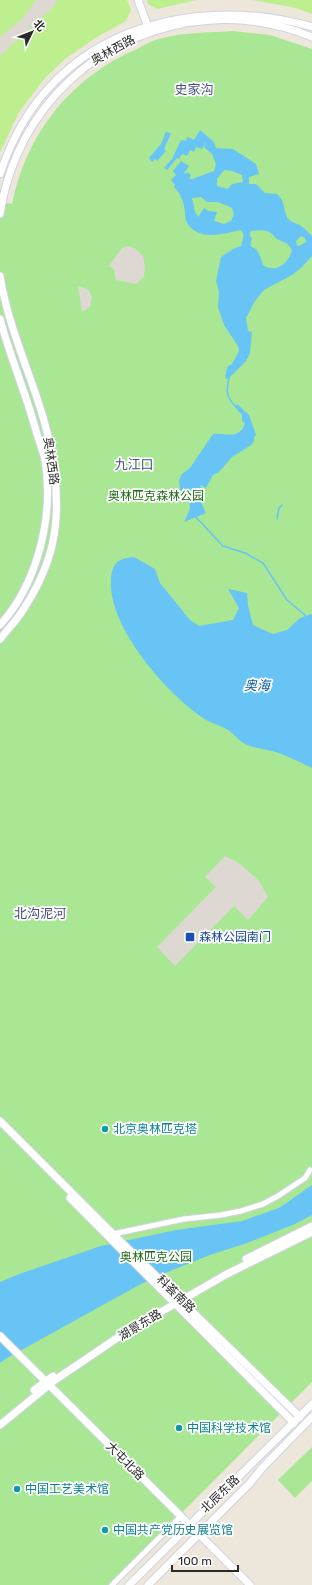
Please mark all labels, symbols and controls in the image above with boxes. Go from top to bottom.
north arrow [12,12,52,52]
text: 北 [30,17,47,34]
street label: 奥林西路 [89,32,137,68]
district label: 史家沟 [174,82,214,97]
street label: 奥林西路 [41,436,61,486]
district label: 九江口 [114,457,154,472]
park label: 奥林匹克森林公园 [108,489,204,503]
water label: 奥海 [244,678,272,693]
district label: 北沟泥河 [14,906,66,921]
place label: 森林公园南门 [199,930,271,944]
marker: 森林公园南门 [184,931,196,943]
place label: 北京奥林匹克塔 [113,1122,197,1136]
marker: 北京奥林匹克塔 [100,1124,110,1134]
park label: 奥林匹克公园 [120,1250,192,1264]
street label: 科荟南路 [154,1272,198,1316]
street label: 湖景东路 [116,1307,164,1343]
place label: 中国科学技术馆 [187,1421,271,1435]
marker: 中国科学技术馆 [174,1423,184,1433]
street label: 大屯北路 [103,1439,147,1483]
street label: 北辰东路 [198,1472,242,1516]
place label: 中国工艺美术馆 [25,1482,109,1496]
marker: 中国工艺美术馆 [12,1484,22,1494]
place label: 中国共产党历史展览馆 [113,1523,233,1537]
marker: 中国共产党历史展览馆 [100,1525,110,1535]
scale bar [172,1547,238,1573]
text: 100 m [178,1554,212,1568]

